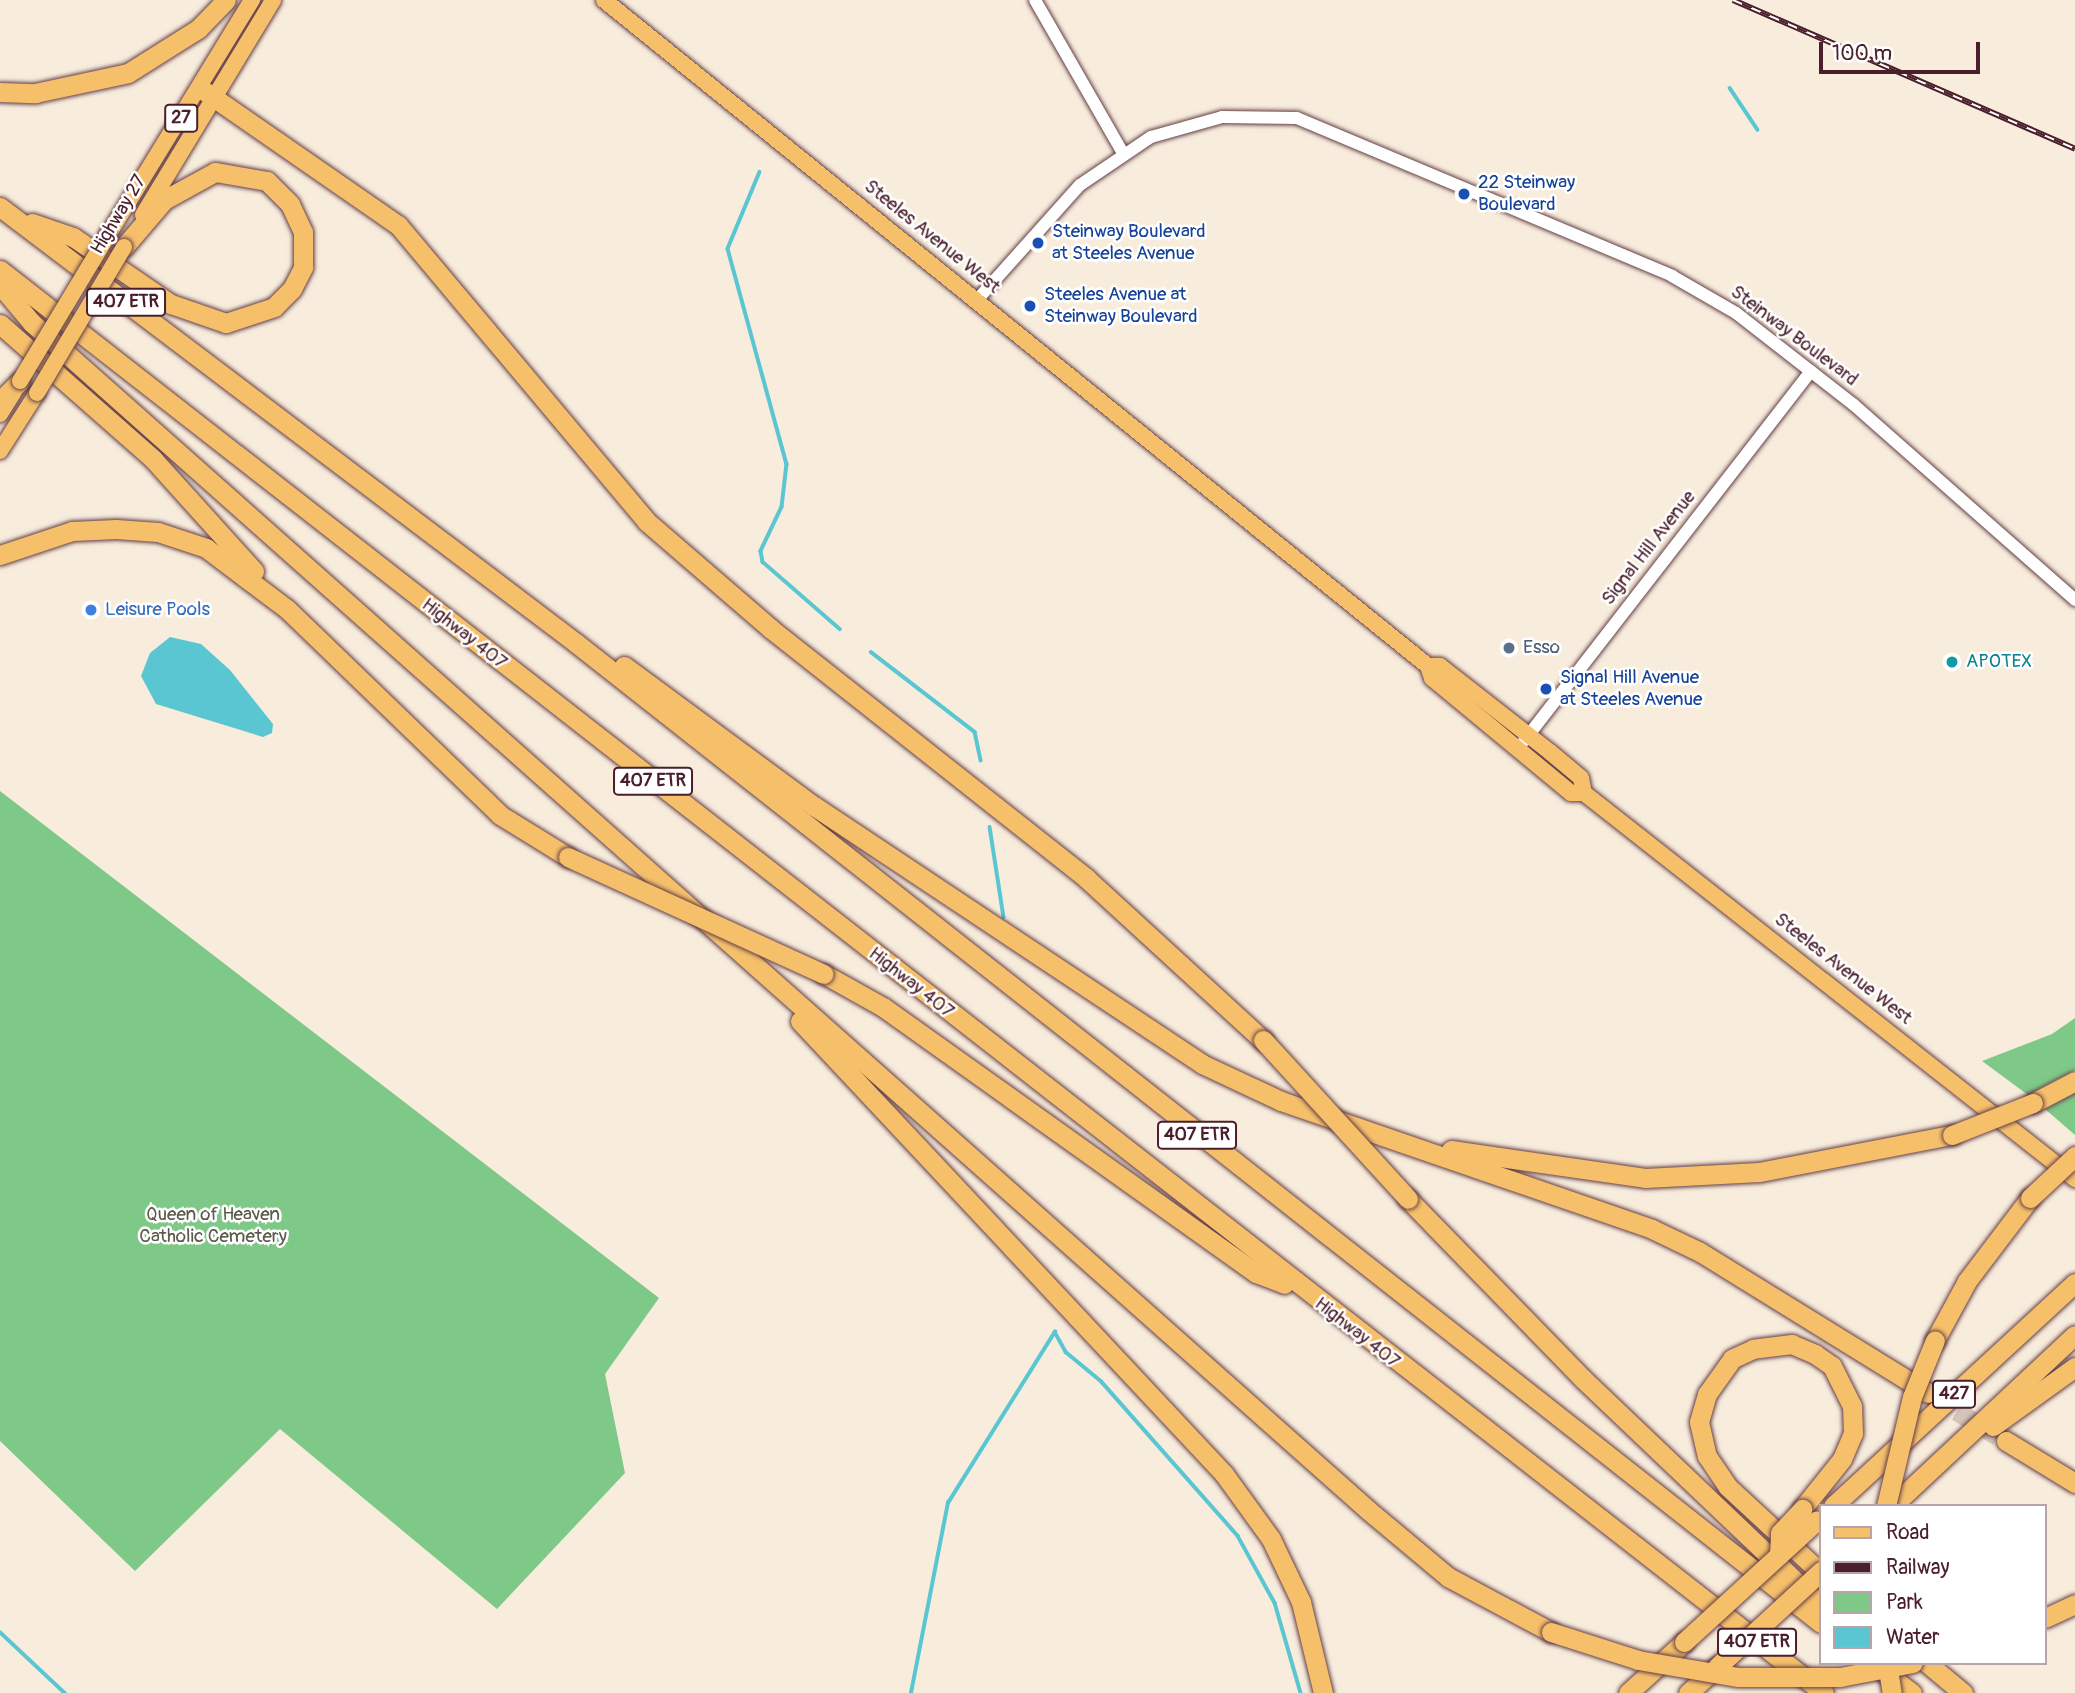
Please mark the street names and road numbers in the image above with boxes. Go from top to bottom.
road number: 27 [164,104,198,132]
street label: Highway 27 [86,171,152,259]
street label: Steeles Avenue West [859,175,1005,299]
street label: Steinway Boulevard [1726,281,1862,391]
road number: 407 ETR [86,288,166,316]
street label: Signal Hill Avenue [1597,486,1701,610]
street label: Highway 407 [417,594,511,674]
road number: 407 ETR [613,766,693,796]
street label: Steeles Avenue West [1770,908,1916,1030]
street label: Highway 407 [864,943,958,1023]
road number: 407 ETR [1157,1120,1237,1150]
street label: Highway 407 [1310,1293,1404,1373]
road number: 427 [1931,1380,1977,1408]
road number: 407 ETR [1717,1628,1797,1657]

